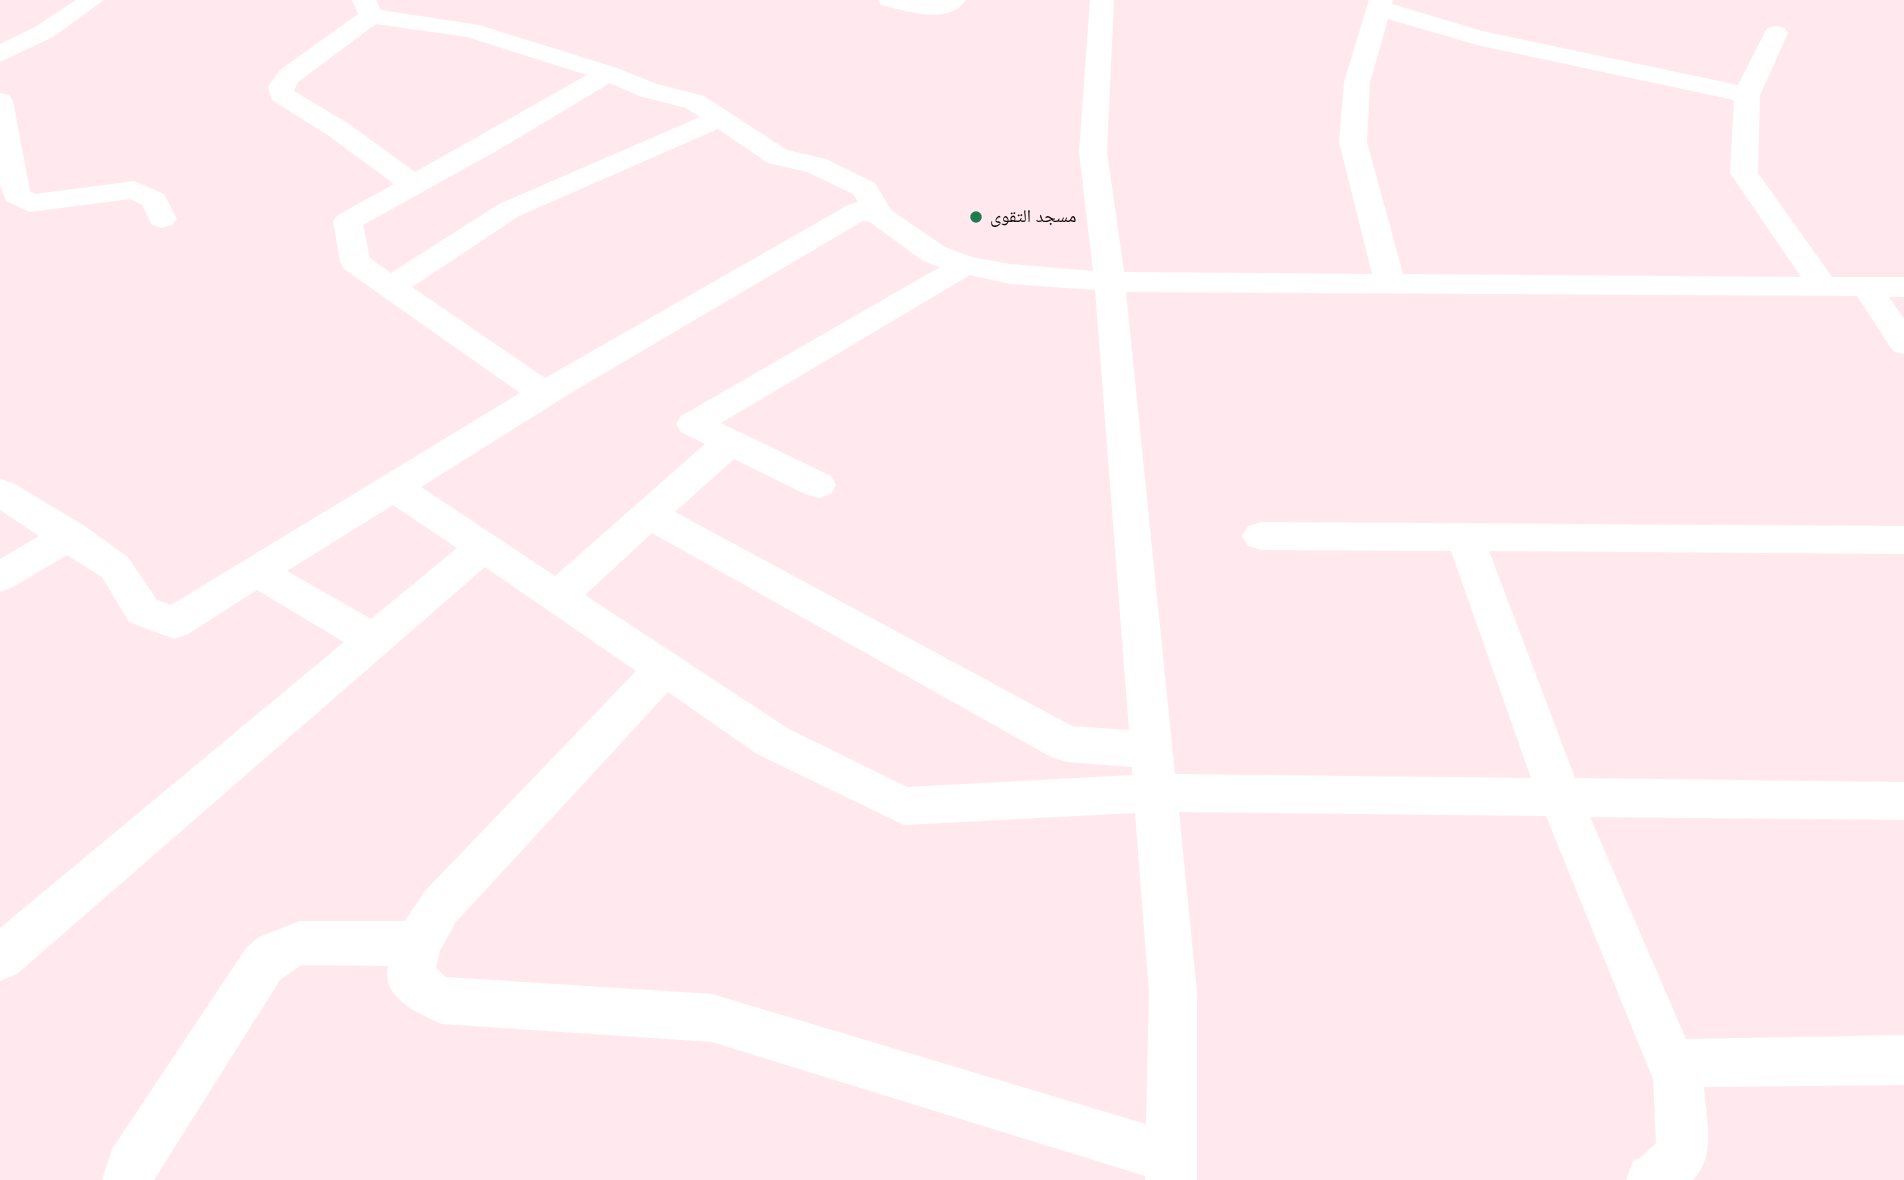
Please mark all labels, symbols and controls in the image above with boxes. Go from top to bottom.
place label: مسجد التقوى [990,206,1076,228]
marker: مسجد التقوى [968,209,984,225]

